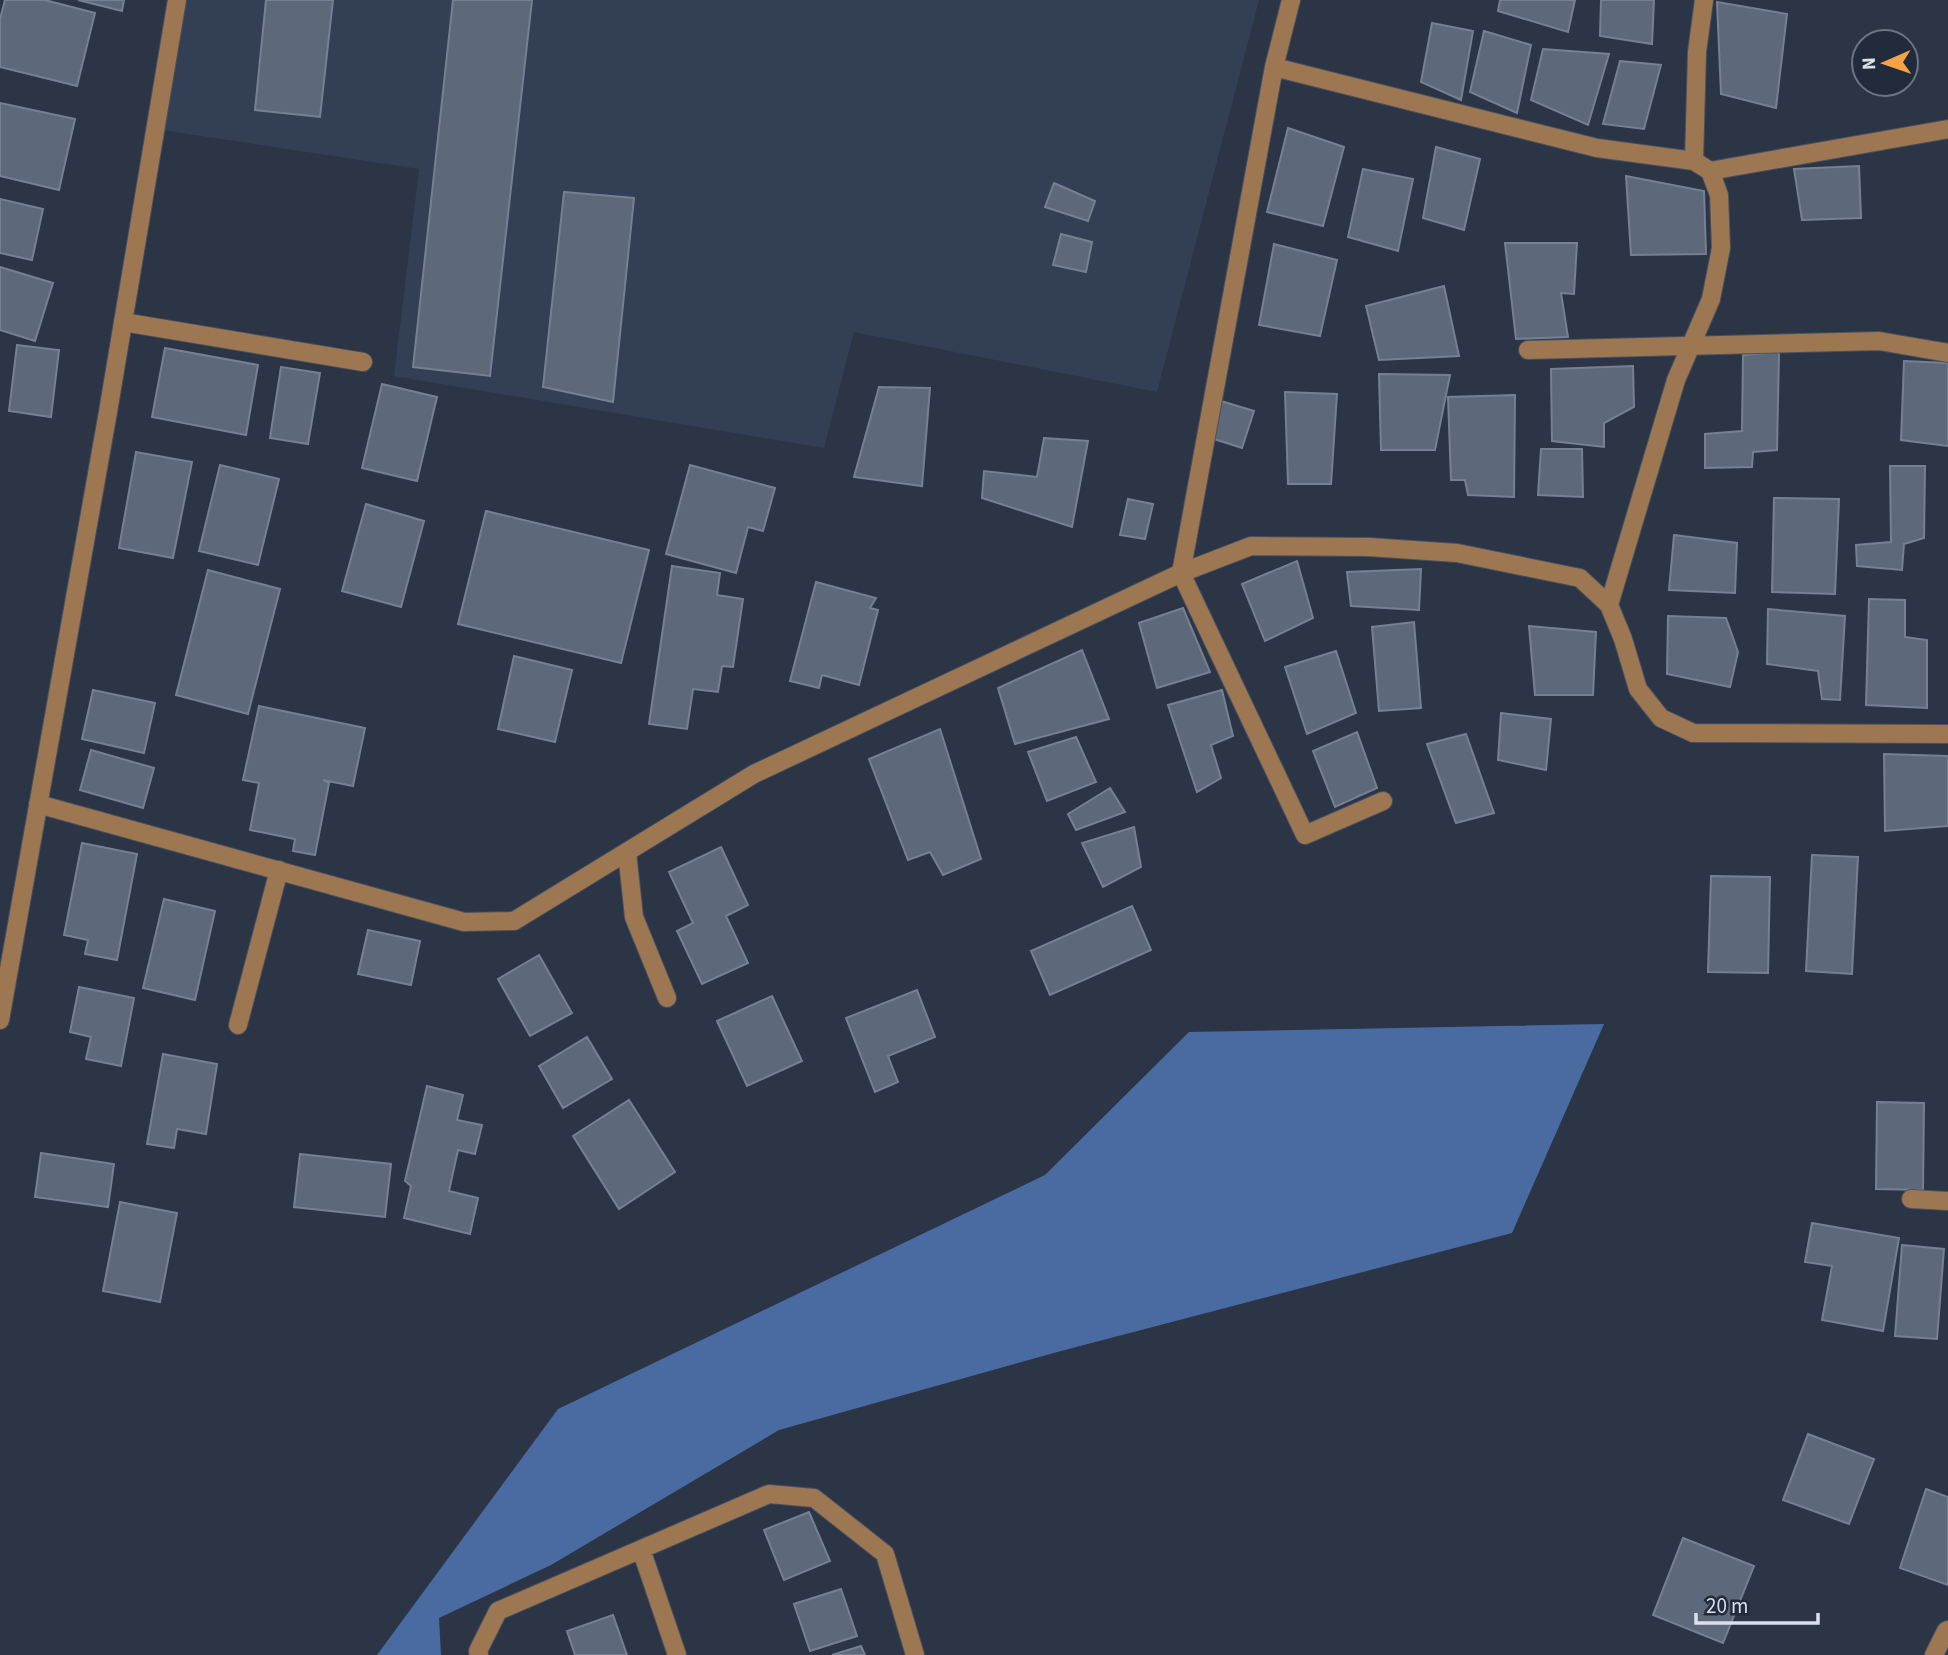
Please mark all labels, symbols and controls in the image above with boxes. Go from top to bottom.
north arrow [1850,28,1920,98]
text: N [1856,57,1883,70]
scale bar [1696,1582,1818,1626]
text: 20 m [1706,1591,1748,1621]

